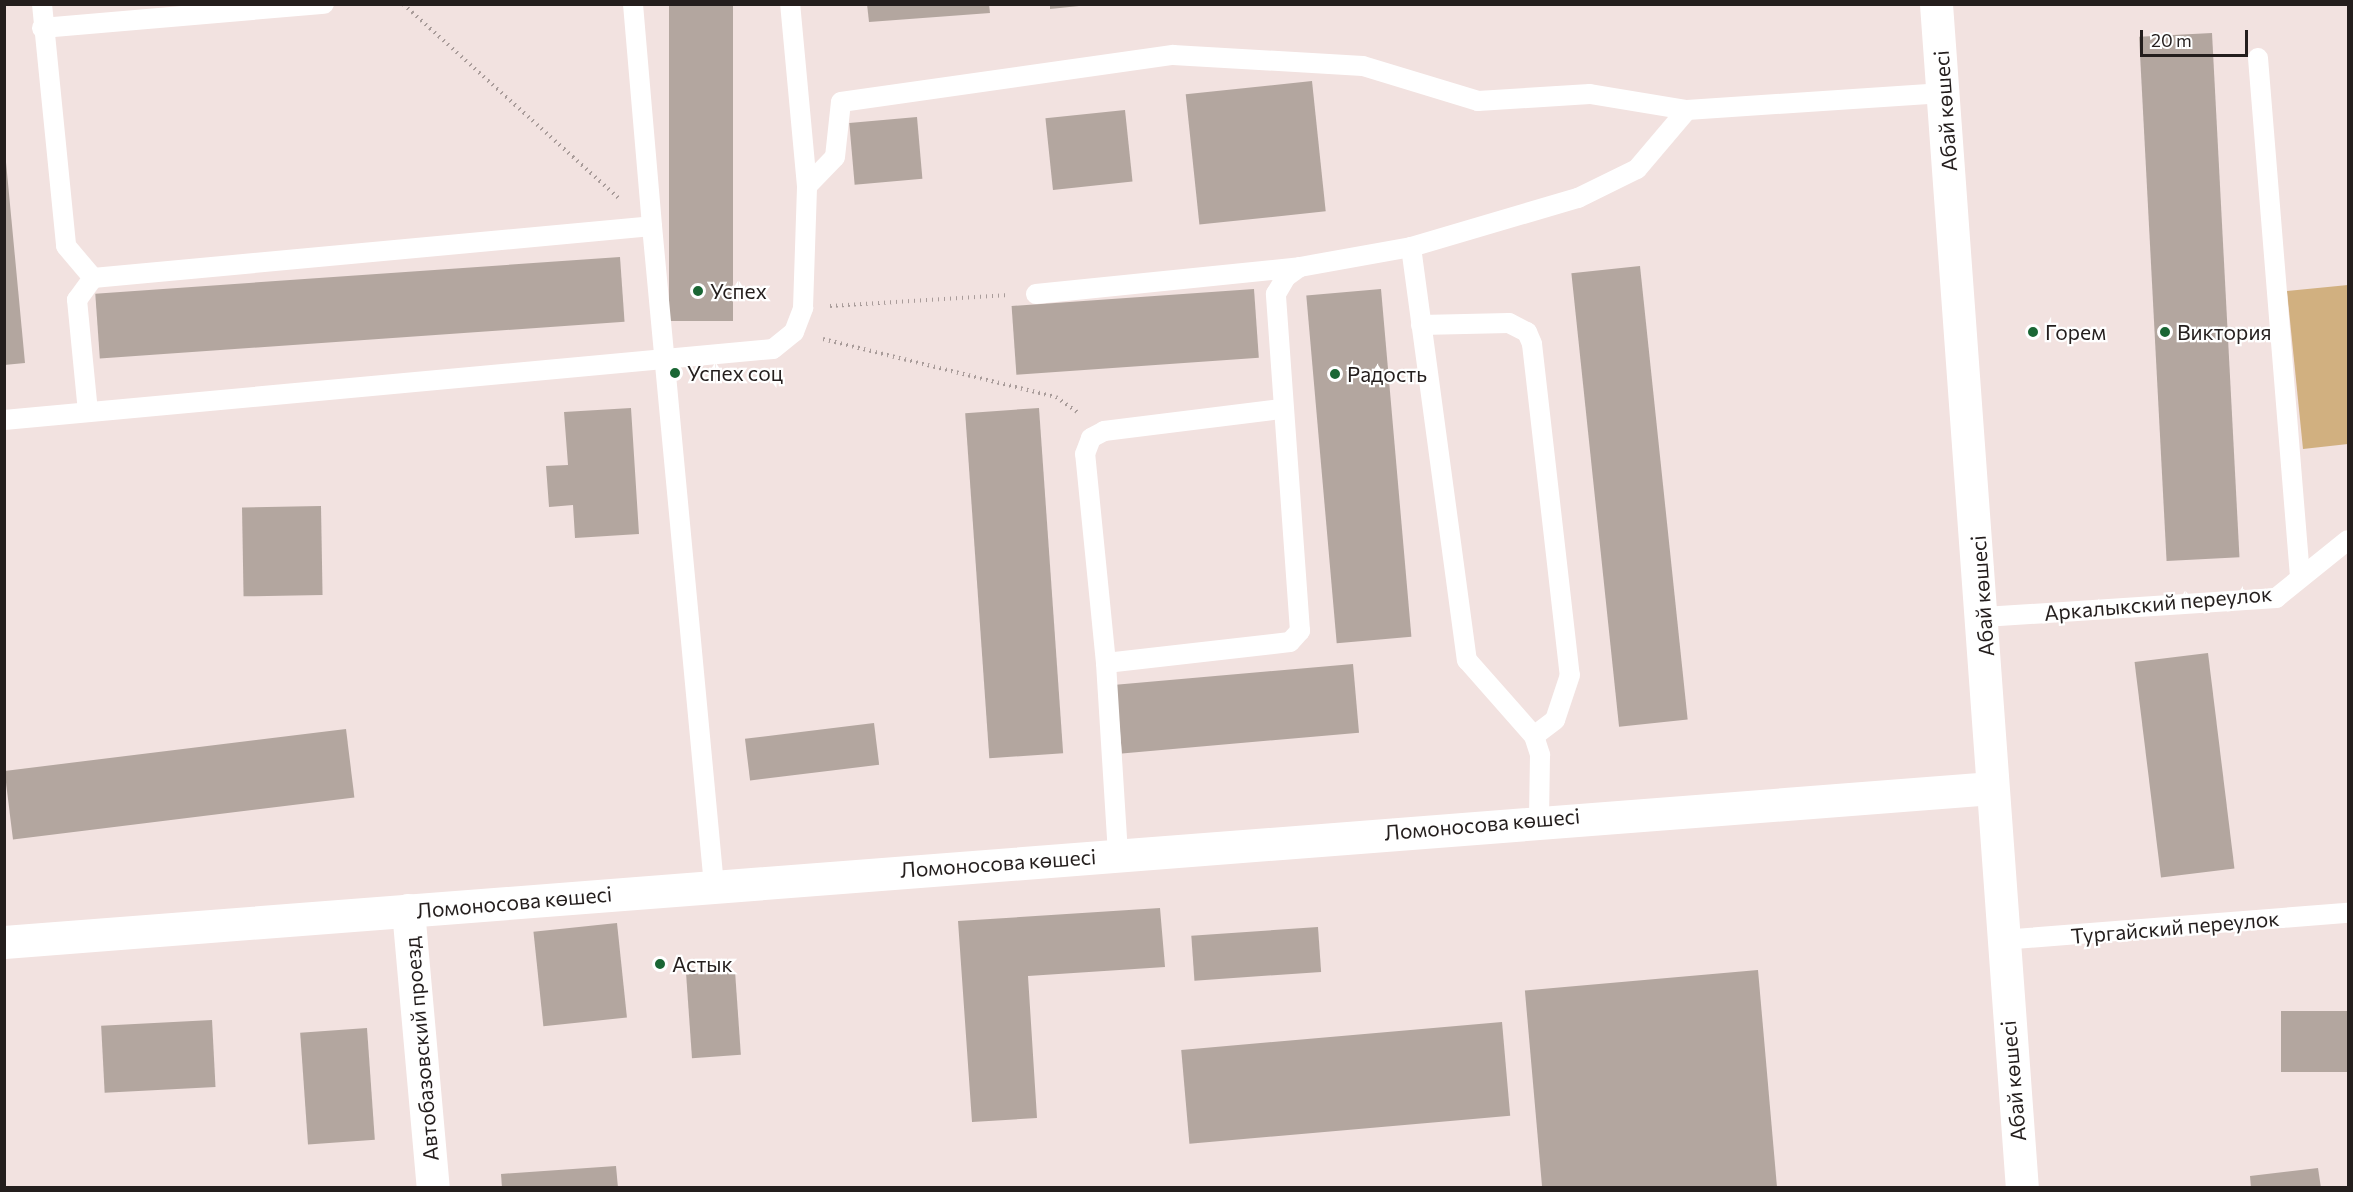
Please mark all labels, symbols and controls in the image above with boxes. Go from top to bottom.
scale bar [2143,18,2251,56]
text: 20 m [2151,29,2192,51]
street label: Абай көшесі [1928,50,1962,172]
place label: Успех [710,278,767,304]
marker: Успех [691,284,705,298]
place label: Горем [2045,319,2106,345]
place label: Виктория [2177,319,2271,345]
marker: Горем [2026,325,2040,339]
marker: Виктория [2158,325,2172,339]
place label: Успех соц [687,360,783,386]
place label: Радость [1347,361,1427,387]
marker: Успех соц [668,366,682,380]
marker: Радость [1328,367,1342,381]
street label: Абай көшесі [1965,535,1999,657]
street label: Аркалыкский переулок [2043,580,2273,626]
street label: Ломоносова көшесі [1383,803,1581,845]
street label: Ломоносова көшесі [899,844,1097,882]
street label: Ломоносова көшесі [415,881,613,923]
street label: Тургайский переулок [2070,905,2280,949]
street label: Автобазовский проезд [399,936,443,1162]
place label: Астык [672,951,733,977]
marker: Астык [653,957,667,971]
street label: Абай көшесі [1995,1019,2031,1143]

